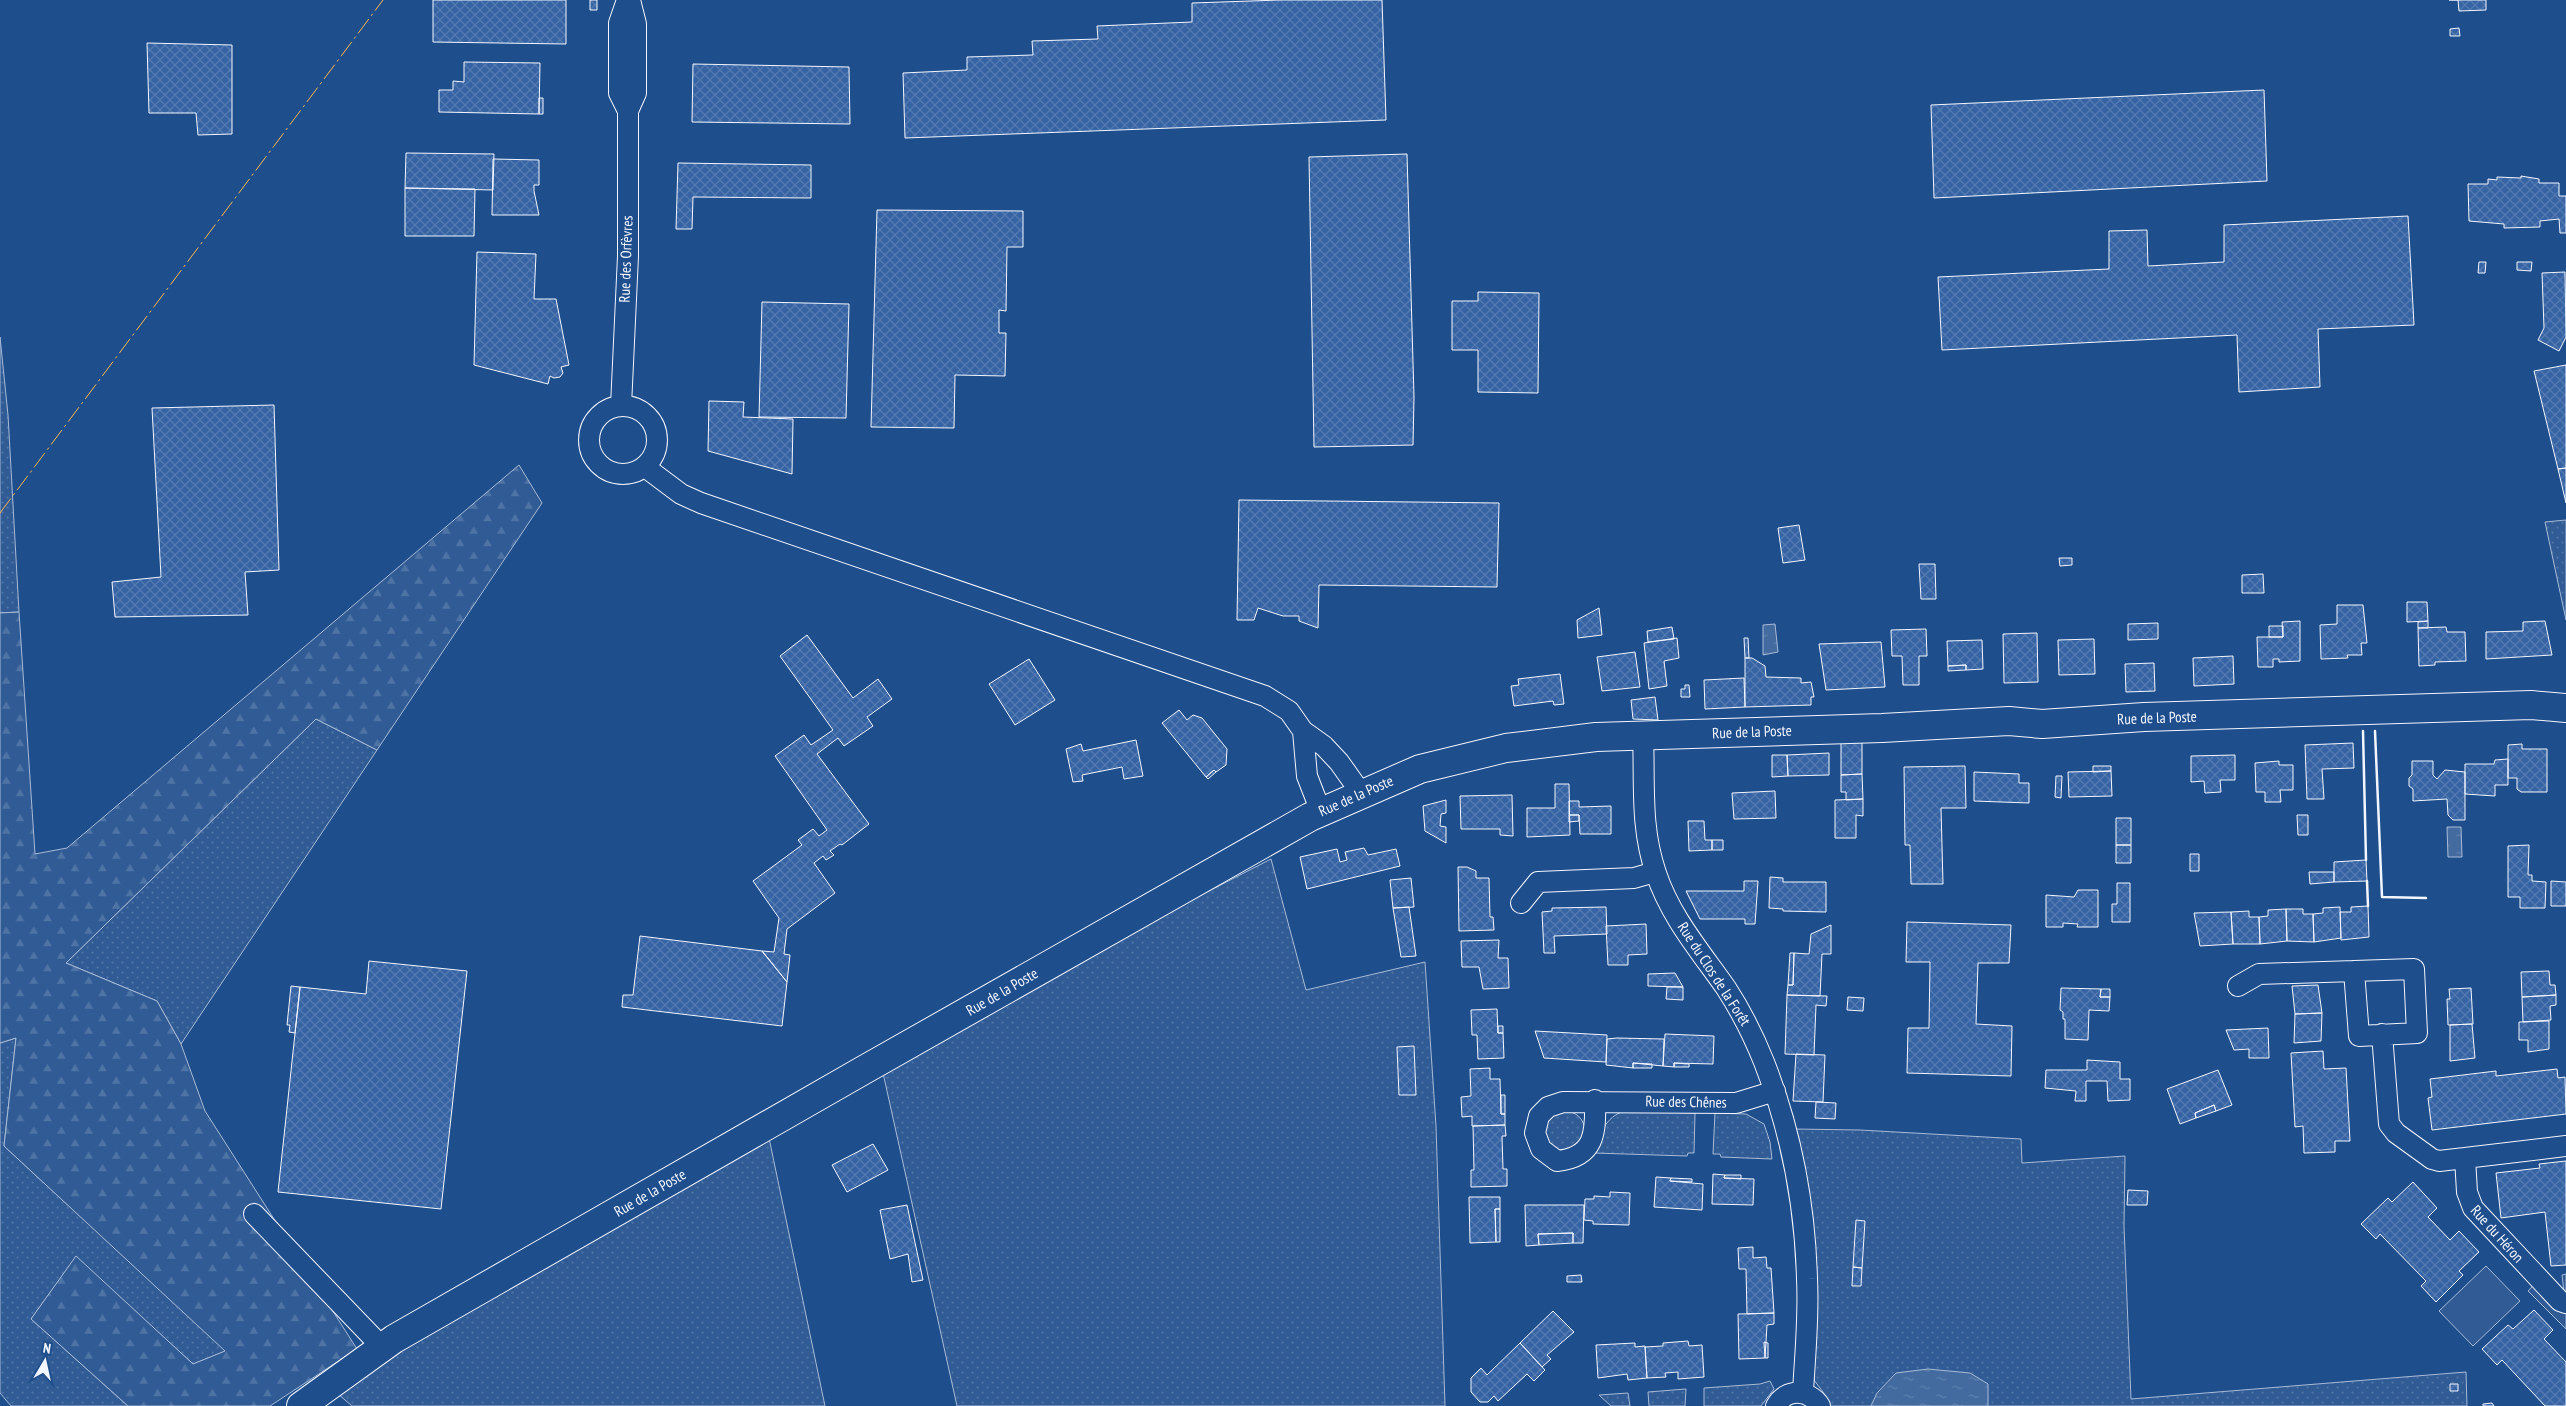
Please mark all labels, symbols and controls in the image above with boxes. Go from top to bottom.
street label: Rue des Orfèvres [614,215,637,303]
street label: Rue de la Poste [2117,707,2197,728]
street label: Rue de la Poste [1712,721,1792,742]
street label: Rue de la Poste [1316,771,1396,820]
street label: Rue du Clos de la Forêt [1674,918,1755,1029]
street label: Rue de la Poste [962,963,1041,1020]
street label: Rue des Chênes [1645,1091,1727,1112]
street label: Rue de la Poste [610,1164,689,1221]
street label: Rue du Héron [2467,1201,2528,1266]
north arrow [20,1336,70,1386]
text: N [42,1339,52,1358]

